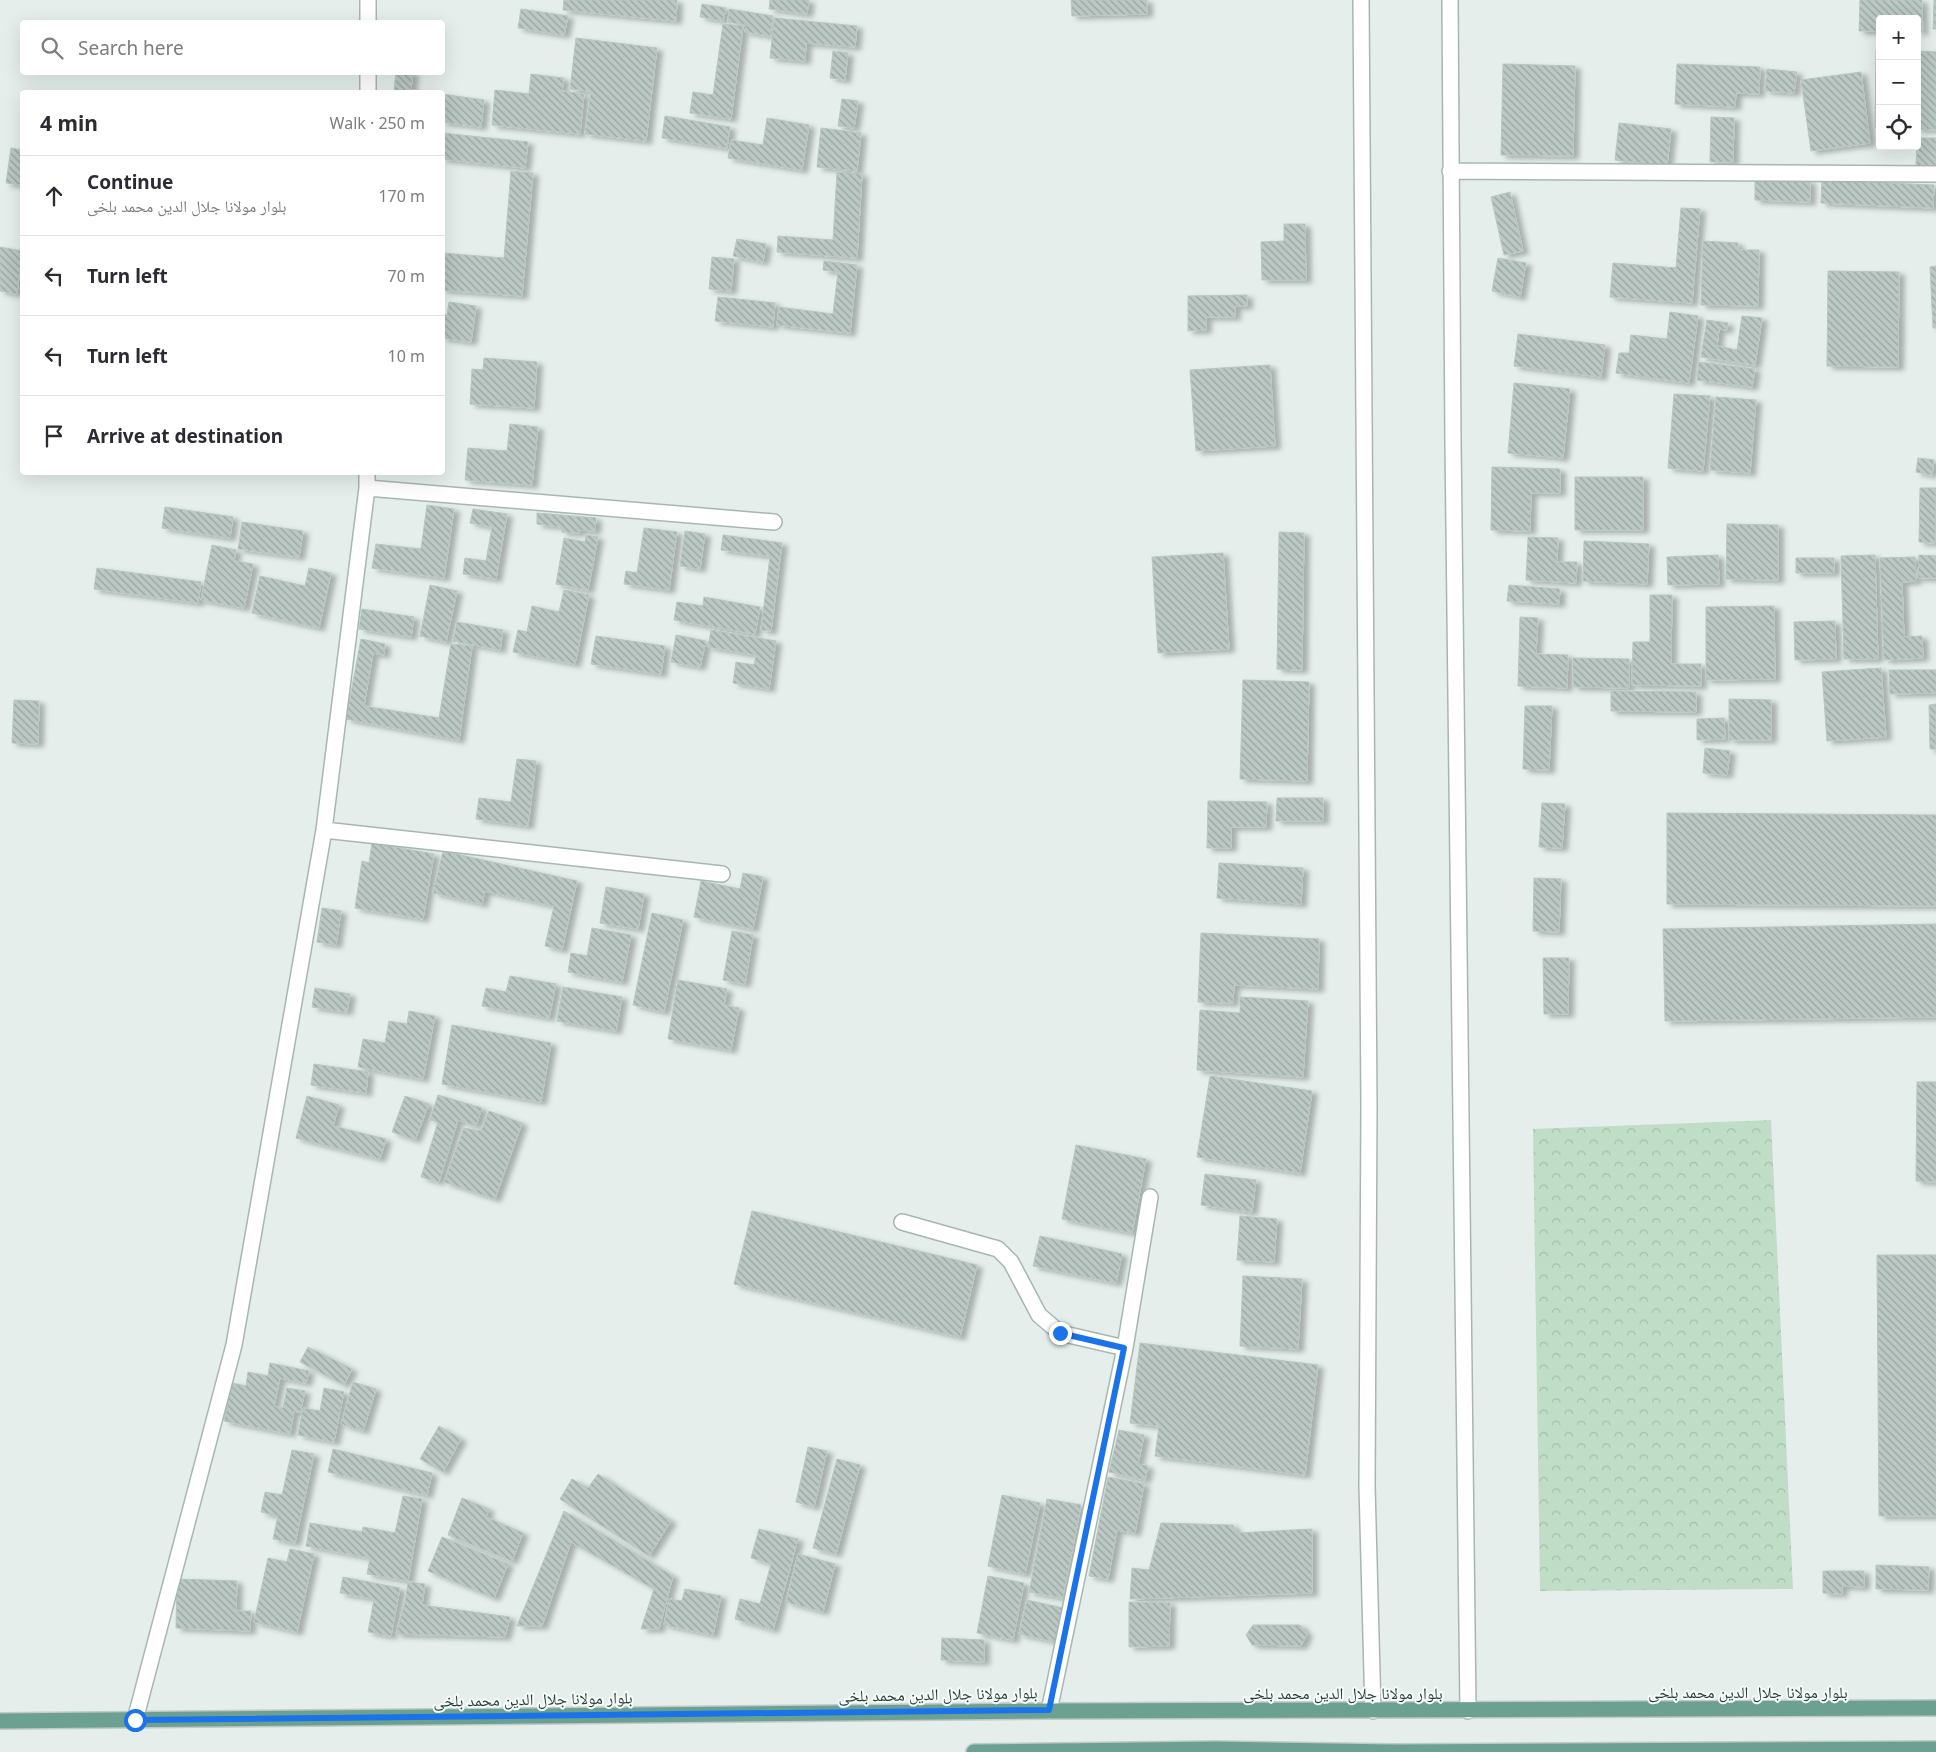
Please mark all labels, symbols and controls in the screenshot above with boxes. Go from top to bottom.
map controls [1876,15,1921,150]
button: + [1876,15,1921,60]
search box [20,20,445,75]
icon: search [38,34,66,62]
text: Search here [78,35,184,61]
button: − [1876,60,1921,105]
button: locate [1876,105,1921,150]
text: 4 min [40,109,98,137]
text: Walk · 250 m [330,112,425,134]
text: Continue [87,169,173,195]
icon: ahead [40,182,68,210]
text: 170 m [378,185,425,207]
text: بلوار مولانا جلال الدین محمد بلخی [87,195,286,217]
icon: left [40,262,68,290]
text: Turn left [87,263,168,289]
text: 70 m [388,265,425,287]
icon: left [40,342,68,370]
text: Turn left [87,343,168,369]
text: 10 m [388,345,425,367]
icon: arrive [40,422,68,450]
text: Arrive at destination [87,423,283,449]
route end [1049,1322,1072,1345]
street label: بلوار مولانا جلال الدین محمد بلخی [838,1681,1038,1707]
street label: بلوار مولانا جلال الدین محمد بلخی [1648,1681,1848,1703]
street label: بلوار مولانا جلال الدین محمد بلخی [1243,1682,1443,1704]
street label: بلوار مولانا جلال الدین محمد بلخی [433,1686,633,1712]
route start [124,1709,147,1732]

